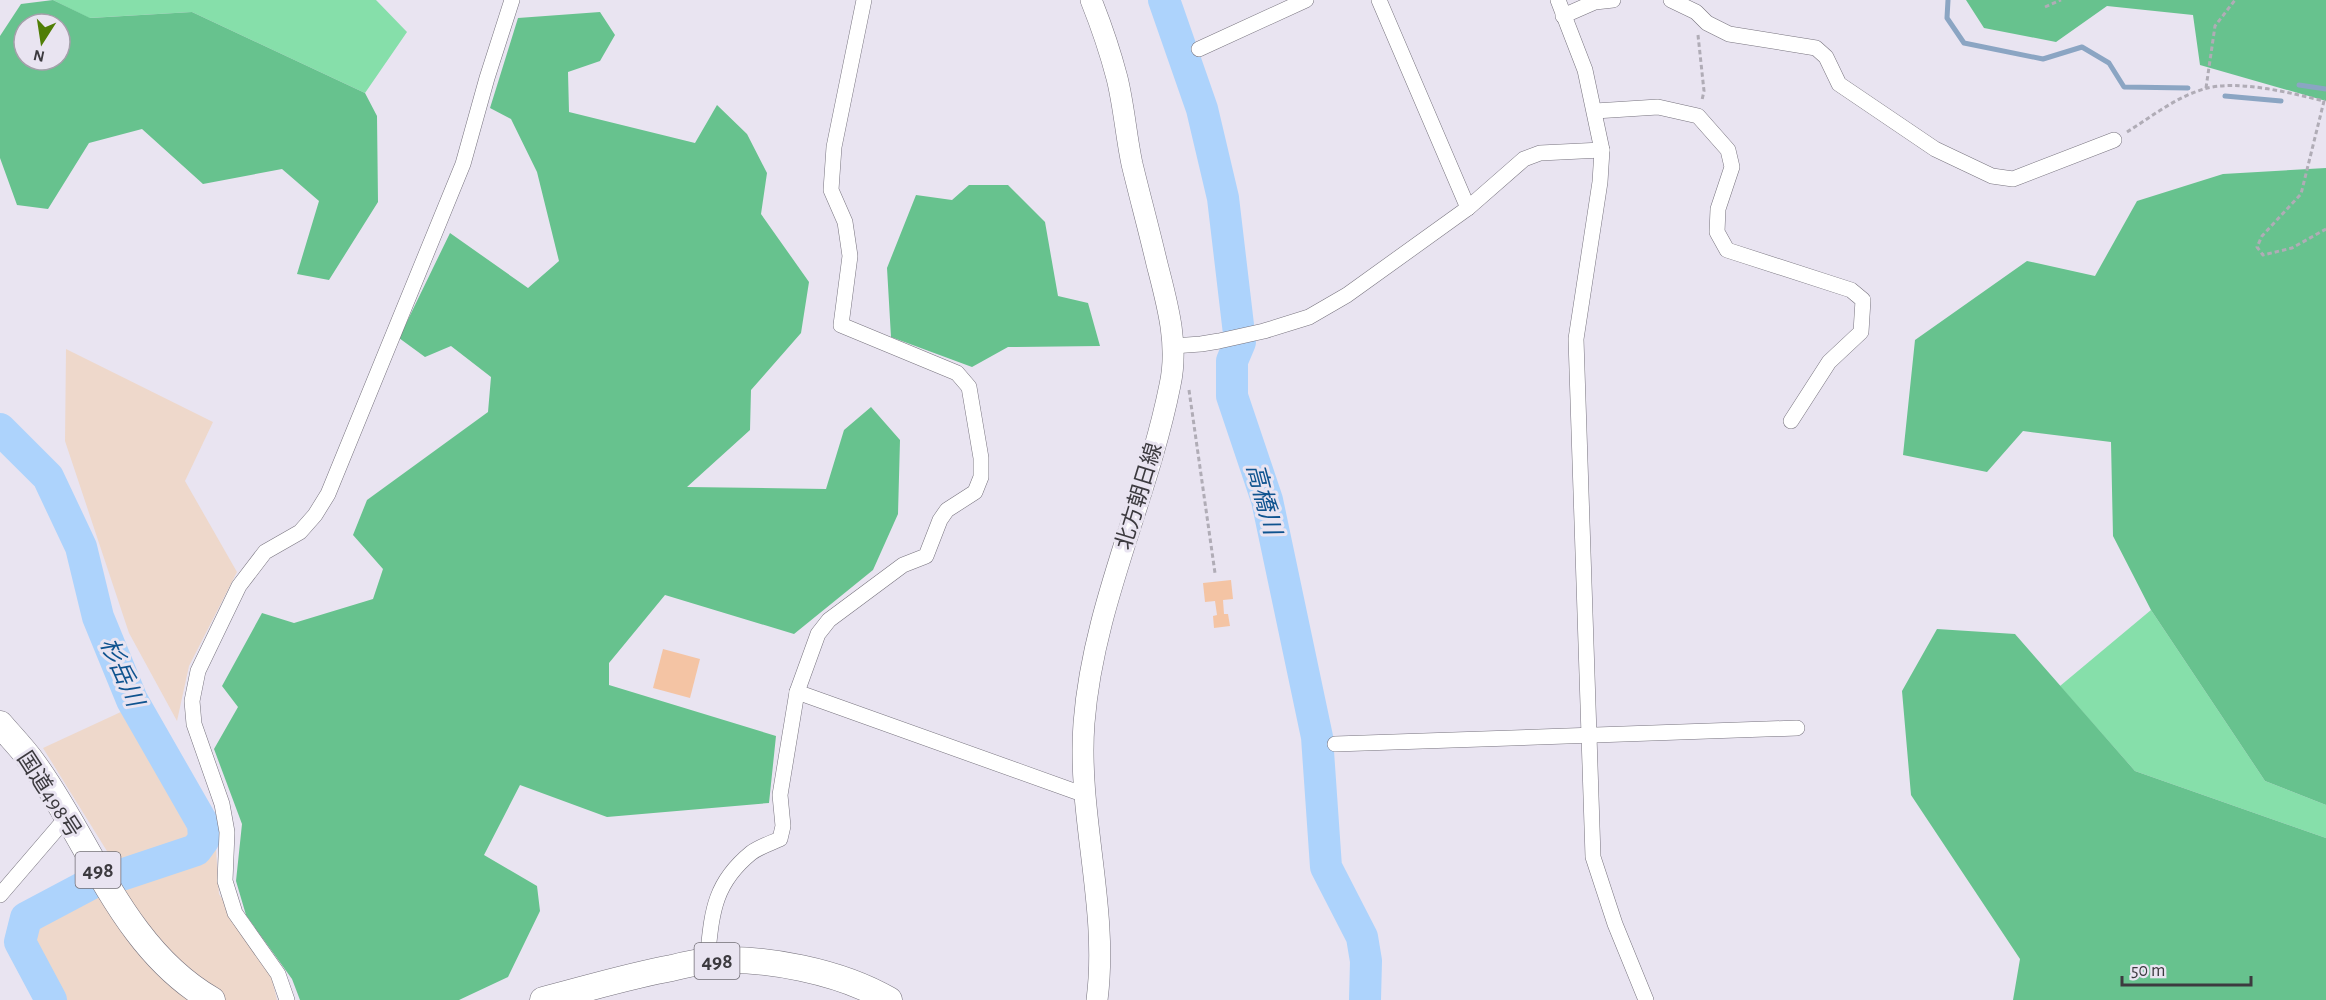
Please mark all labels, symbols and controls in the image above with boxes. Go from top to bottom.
north arrow [12,12,72,72]
text: N [32,47,46,65]
street label: 北方朝日線 [1111,440,1166,552]
water label: 高橋川 [1242,461,1287,540]
water label: 杉岳川 [95,634,150,713]
street label: 国道498号 [13,747,86,841]
road number: 498 [76,852,120,888]
road number: 498 [694,943,740,979]
scale bar [2122,949,2251,987]
text: 50 m [2131,962,2165,980]

